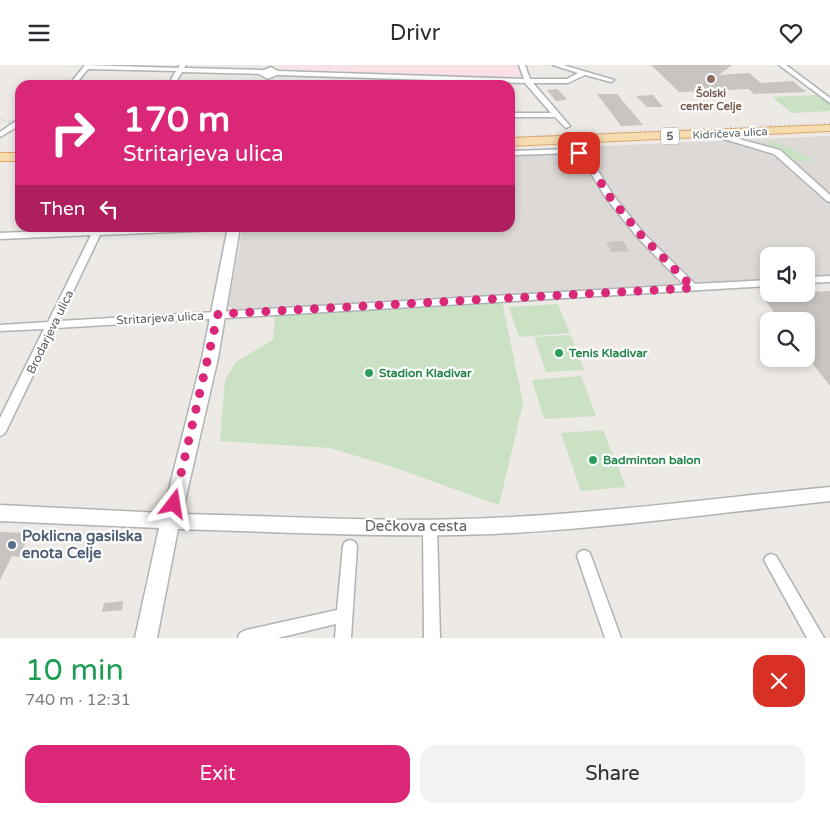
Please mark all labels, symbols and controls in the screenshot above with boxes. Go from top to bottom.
icon: menu [25,19,53,47]
icon: heart [777,19,805,47]
text: Drivr [390,20,440,46]
marker: Šolski center Celje [705,73,717,85]
place label: Šolski center Celje [680,86,743,114]
text: 170 m [123,99,230,141]
icon: right [40,100,105,165]
street label: Kidričeva ulica [692,125,768,142]
road number: 5 [661,127,679,145]
pin [558,132,600,174]
icon: arrive [565,139,593,167]
text: Stritarjeva ulica [123,141,284,167]
icon: left [95,195,123,223]
text: Then [40,198,85,220]
map controls [760,247,815,367]
button: sound [760,247,815,302]
street label: Brodarjeva ulica [24,288,76,376]
street label: Stritarjeva ulica [116,309,204,327]
button: search [760,312,815,367]
place label: Tenis Kladivar [568,346,648,360]
marker: Tenis Kladivar [553,347,565,359]
place label: Stadion Kladivar [379,366,472,380]
marker: Stadion Kladivar [363,367,375,379]
place label: Badminton balon [603,453,701,467]
marker: Badminton balon [587,454,599,466]
position arrow [147,477,199,529]
street label: Dečkova cesta [365,517,467,535]
place label: Poklicna gasilska enota Celje [22,527,142,563]
marker: Poklicna gasilska enota Celje [6,539,18,551]
text: 10 min [25,652,124,689]
button: close [753,655,805,707]
text: 740 m · 12:31 [25,690,131,710]
button: Exit [25,745,410,803]
button: Share [420,745,805,803]

